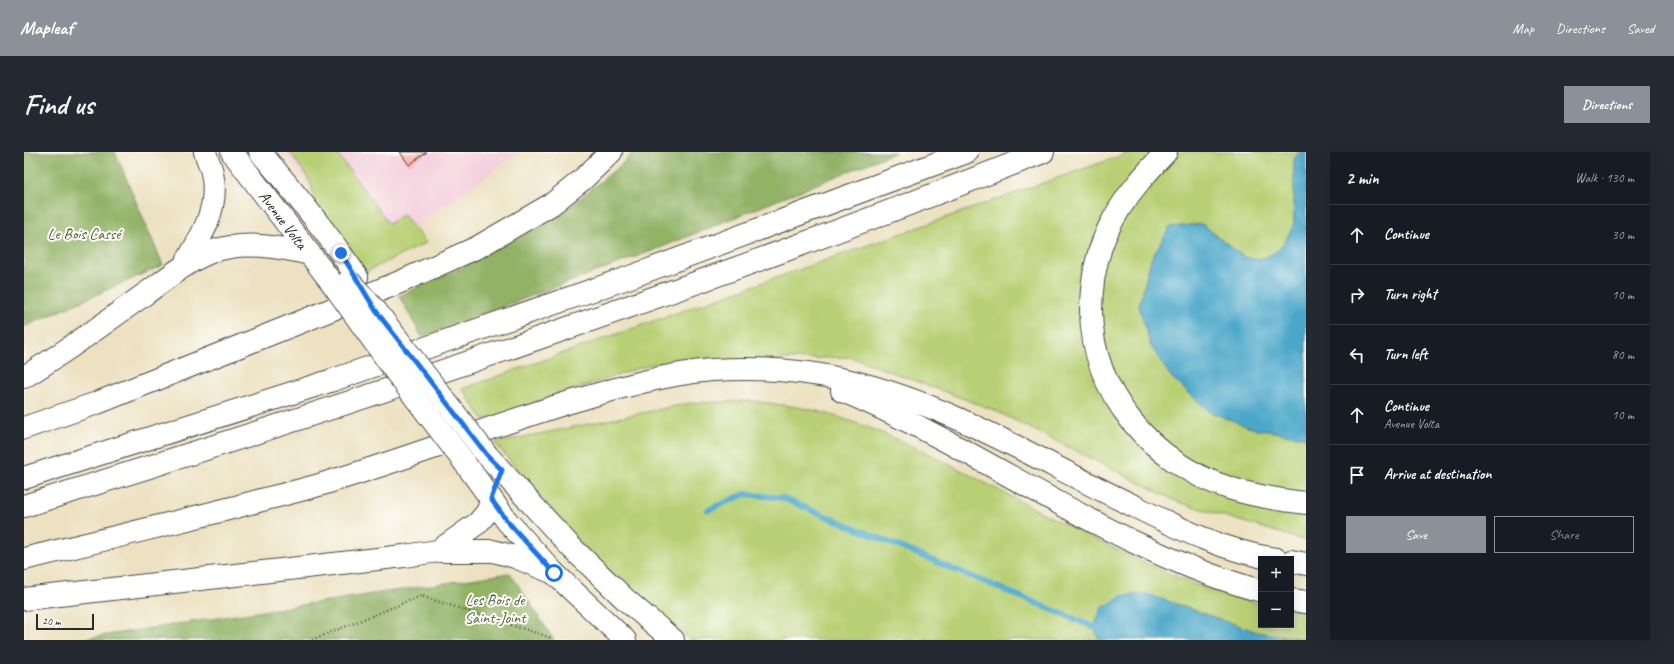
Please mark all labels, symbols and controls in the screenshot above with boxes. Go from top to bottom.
text: Mapleaf [20,16,73,40]
text: Map [1513,20,1534,37]
text: Directions [1556,20,1605,37]
text: Saved [1627,20,1654,37]
button: Directions [1564,86,1650,123]
text: Find us [24,87,94,122]
text: 2 min [1346,168,1379,189]
text: Walk · 130 m [1575,170,1634,186]
street label: Avenue Volta [254,187,312,255]
park label: Le Bois Cassé [48,224,123,244]
icon: ahead [1346,224,1368,246]
text: Continue [1384,225,1429,244]
text: 30 m [1612,227,1634,243]
route end [332,244,350,262]
icon: right [1346,284,1368,306]
text: Turn right [1384,285,1437,304]
text: 10 m [1612,287,1634,303]
icon: left [1346,344,1368,366]
text: Turn left [1384,345,1427,364]
text: 80 m [1612,347,1634,363]
text: Continue [1384,397,1429,416]
icon: ahead [1346,404,1368,426]
text: 10 m [1612,407,1634,423]
text: Avenue Volta [1384,416,1439,432]
icon: arrive [1346,464,1368,486]
text: Arrive at destination [1384,465,1491,484]
button: Save [1346,516,1486,553]
button: Share [1494,516,1634,553]
map controls [1258,556,1294,628]
button: + [1258,556,1294,592]
route start [545,564,563,582]
park label: Les Bois de Saint-Joint [464,590,527,628]
button: − [1258,592,1294,628]
scale bar [36,612,94,631]
text: 20 m [42,614,61,628]

